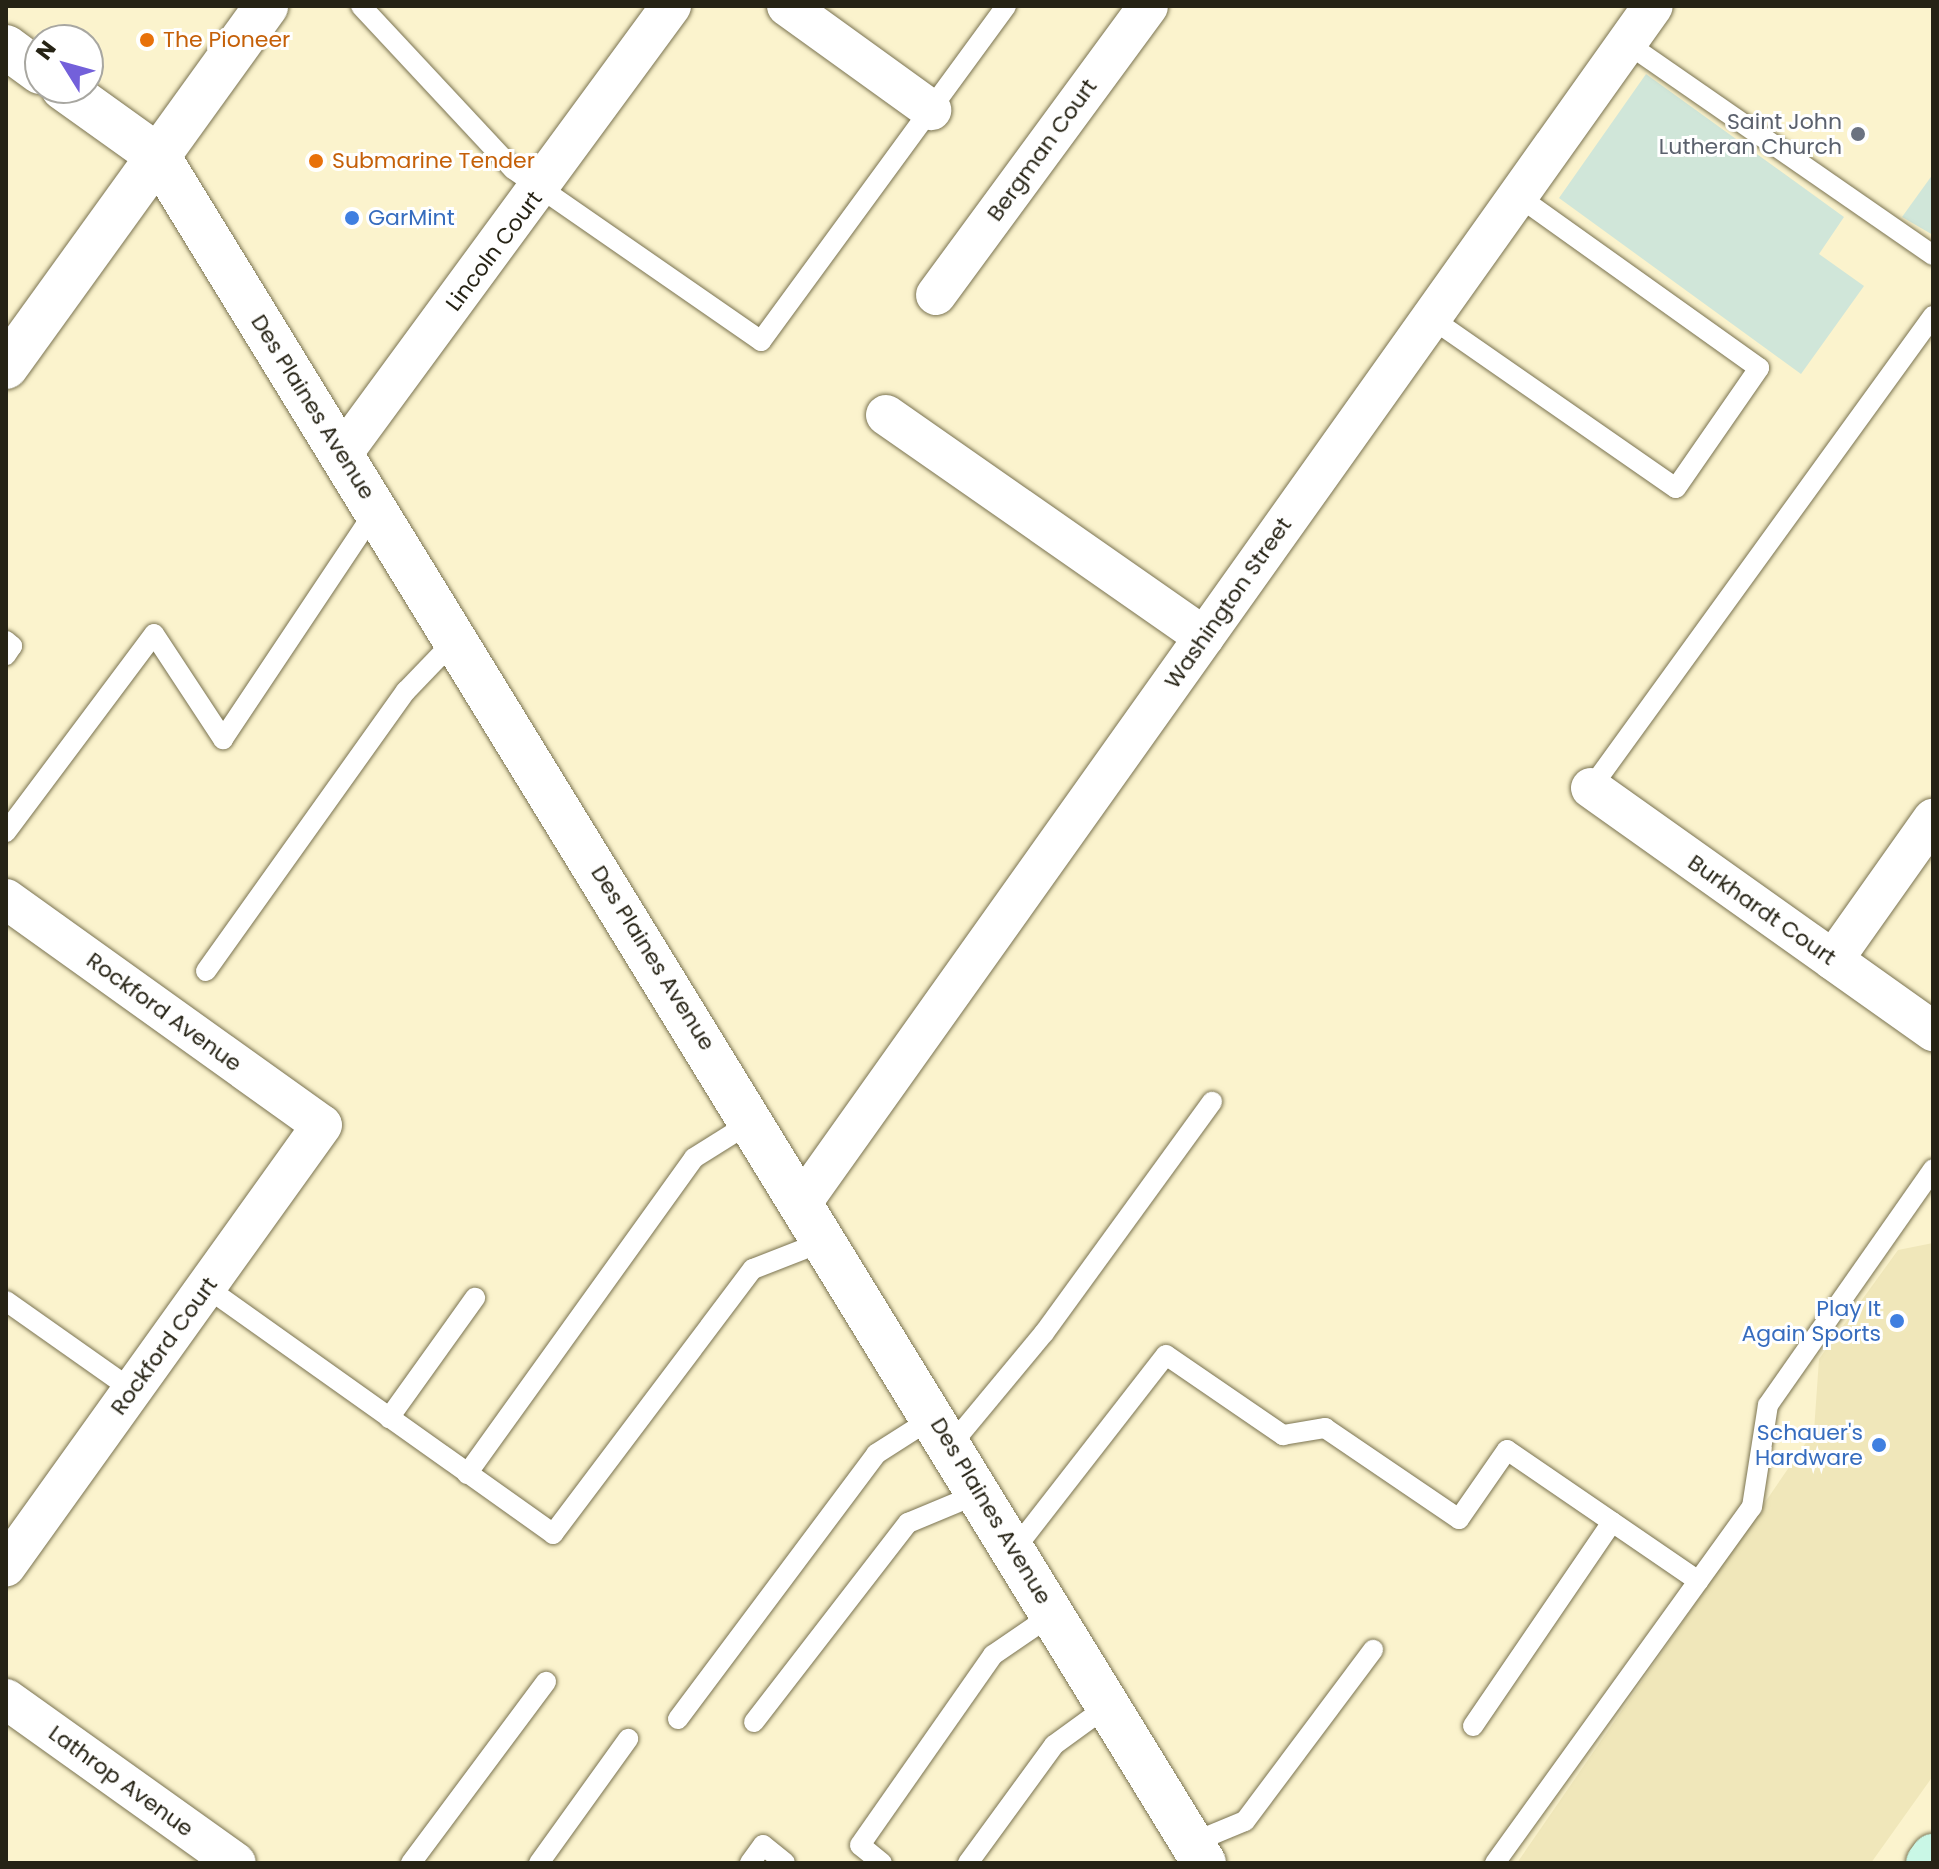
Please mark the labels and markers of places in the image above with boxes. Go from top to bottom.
place label: The Pioneer [163,27,290,53]
marker: The Pioneer [138,31,156,49]
place label: Saint John Lutheran Church [1659,108,1842,160]
marker: Saint John Lutheran Church [1849,125,1867,143]
place label: Submarine Tender [332,148,535,174]
marker: Submarine Tender [307,152,325,170]
place label: GarMint [368,205,455,231]
marker: GarMint [343,209,361,227]
place label: Play It Again Sports [1741,1295,1881,1346]
marker: Play It Again Sports [1888,1312,1906,1330]
place label: Schauer's Hardware [1755,1419,1863,1470]
marker: Schauer's Hardware [1870,1436,1888,1454]

